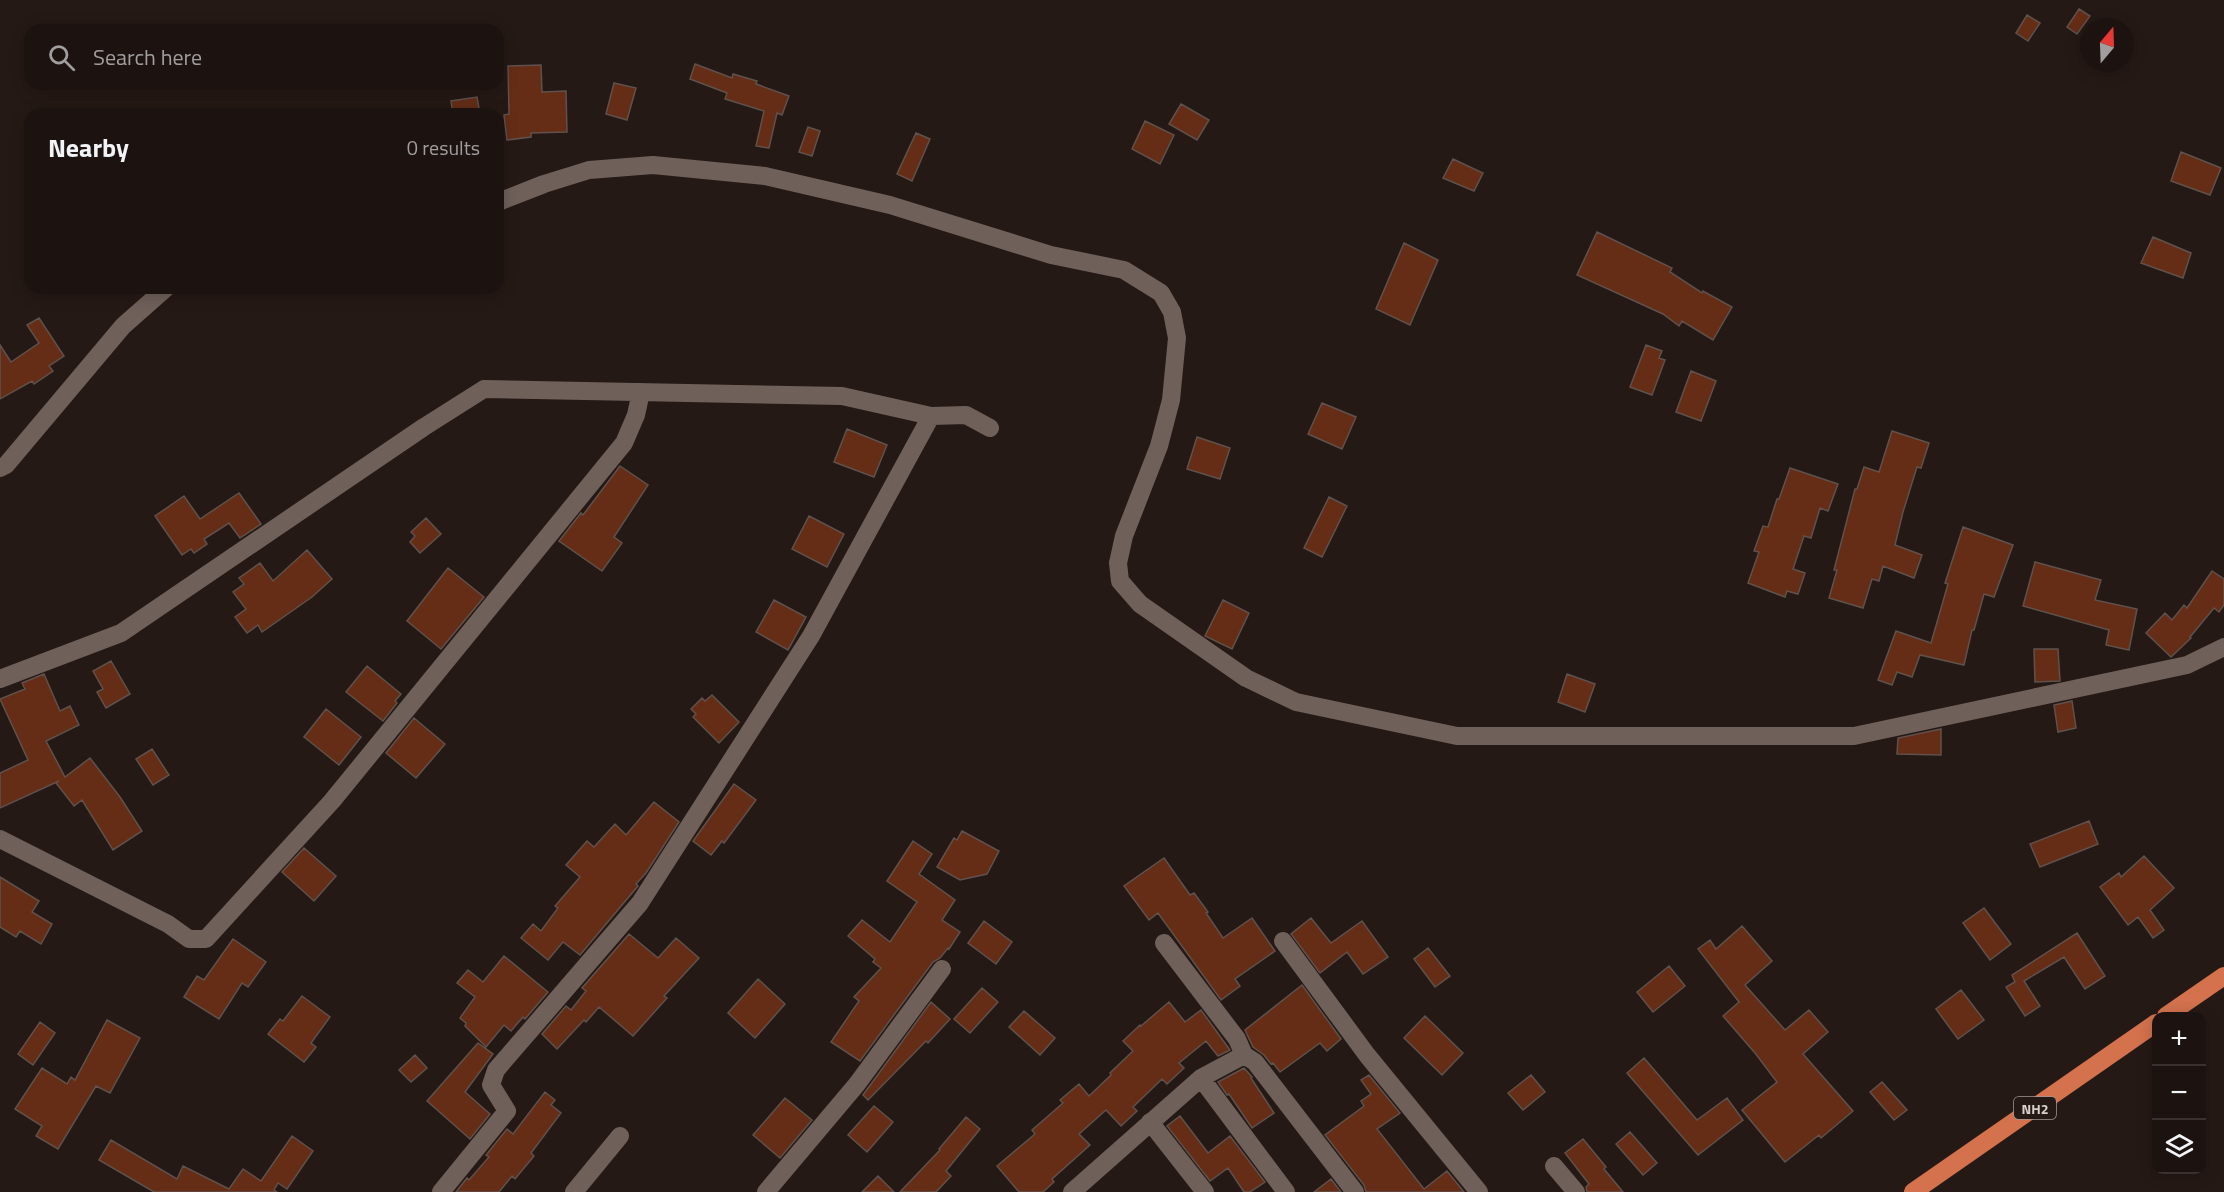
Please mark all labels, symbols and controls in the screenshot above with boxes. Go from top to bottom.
north arrow [2080,18,2134,72]
search box [24,24,504,90]
text: Search here [93,40,202,74]
icon: search [45,41,78,74]
text: Nearby [48,128,129,167]
text: 0 results [407,132,480,163]
map controls [2152,1012,2206,1174]
button: + [2152,1012,2206,1066]
button: − [2152,1066,2206,1120]
road number: NH2 [2014,1097,2056,1119]
button: layers [2152,1120,2206,1174]

